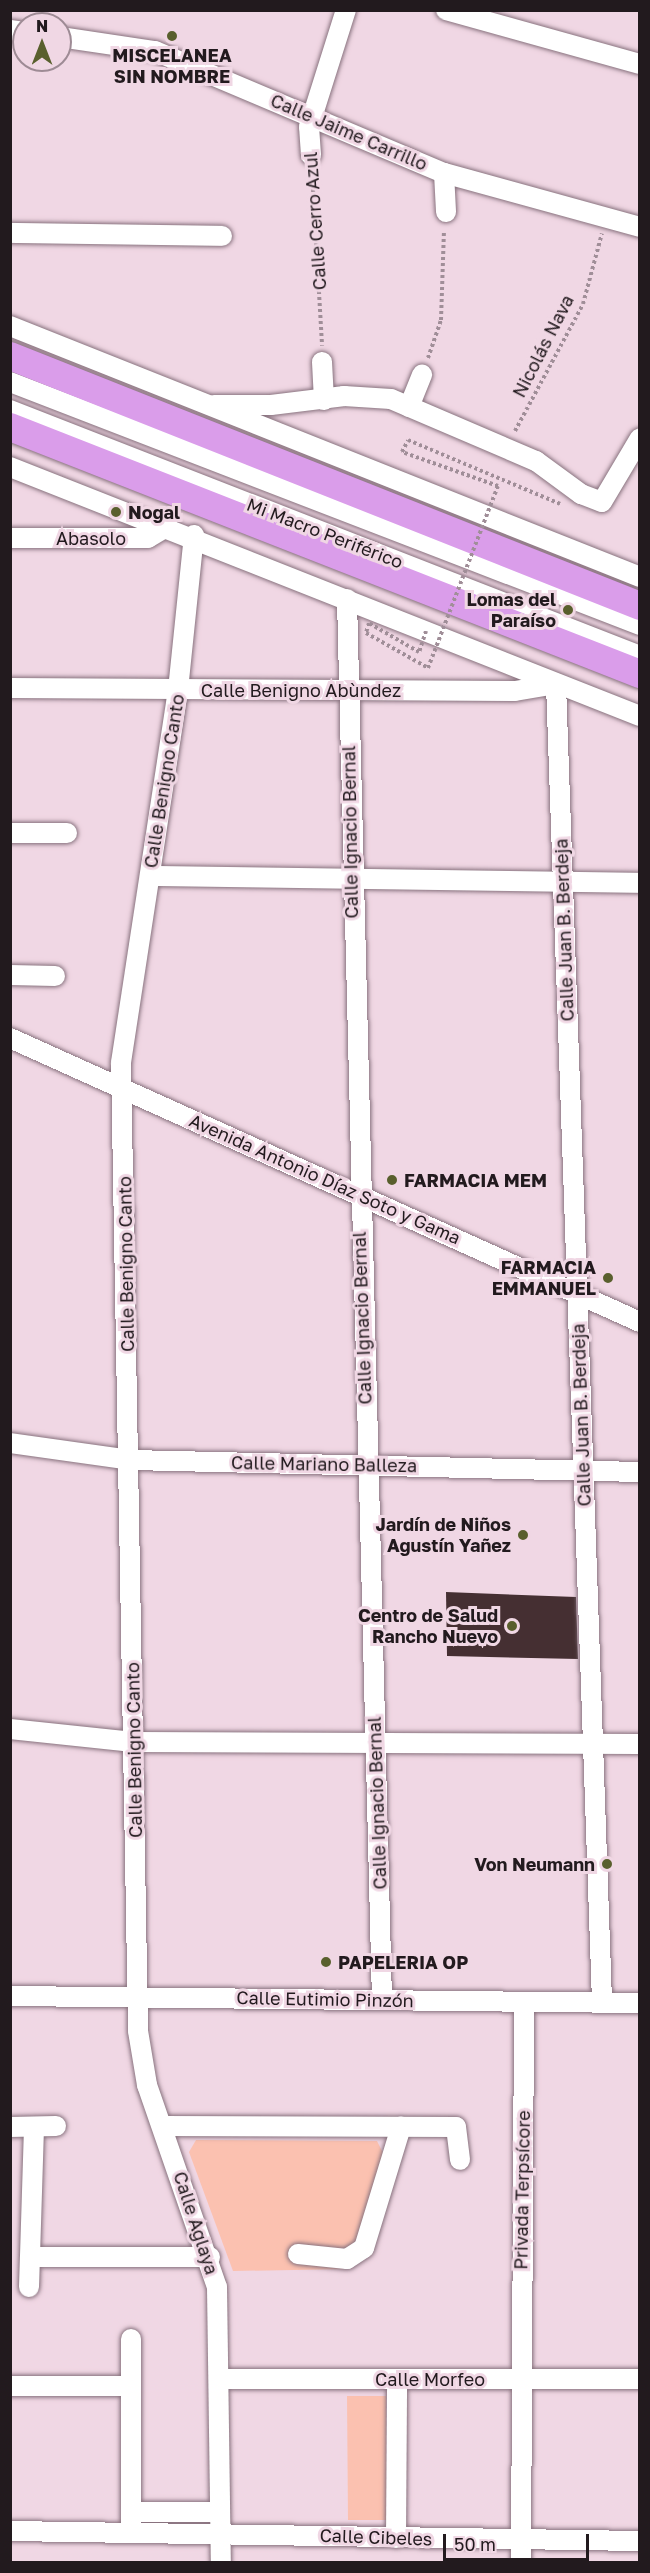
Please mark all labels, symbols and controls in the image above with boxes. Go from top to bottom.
north arrow [12,12,72,72]
text: N [36,16,48,36]
marker: MISCELANEA SIN NOMBRE [165,29,179,43]
place label: MISCELANEA SIN NOMBRE [112,45,232,88]
street label: Calle Jaime Carrillo [267,89,431,175]
street label: Calle Cerro Azul [299,151,331,291]
street label: Nicolás Nava [508,291,578,401]
street label: Mi Macro Periférico [244,493,406,573]
place label: Nogal [128,501,180,523]
marker: Nogal [109,505,123,519]
street label: Abasolo [56,527,126,549]
place label: Lomas del Paraíso [466,589,556,632]
marker: Lomas del Paraíso [561,603,575,617]
street label: Calle Benigno Abùndez [201,679,401,701]
street label: Calle Benigno Canto [140,692,188,870]
street label: Calle Ignacio Bernal [338,745,362,919]
street label: Calle Juan B. Berdeja [550,838,578,1022]
street label: Avenida Antonio Díaz Soto y Gama [186,1109,464,1249]
place label: FARMACIA MEM [404,1169,547,1191]
marker: FARMACIA MEM [385,1173,399,1187]
street label: Calle Benigno Canto [114,1176,138,1352]
street label: Calle Ignacio Bernal [348,1231,376,1405]
place label: FARMACIA EMMANUEL [492,1257,596,1300]
marker: FARMACIA EMMANUEL [601,1271,615,1285]
street label: Calle Juan B. Berdeja [567,1323,595,1507]
street label: Calle Mariano Balleza [231,1452,417,1476]
place label: Jardín de Niños Agustín Yañez [376,1514,511,1556]
marker: Jardín de Niños Agustín Yañez [516,1528,530,1542]
place label: Centro de Salud Rancho Nuevo [358,1605,498,1648]
marker: Centro de Salud Rancho Nuevo [503,1617,521,1635]
street label: Calle Benigno Canto [122,1662,146,1838]
street label: Calle Ignacio Bernal [363,1716,391,1890]
place label: Von Neumann [474,1853,595,1875]
marker: Von Neumann [600,1857,614,1871]
place label: PAPELERIA OP [338,1951,468,1973]
marker: PAPELERIA OP [319,1955,333,1969]
street label: Calle Eutimio Pinzón [236,1987,414,2011]
street label: Privada Terpsícore [510,2110,534,2270]
street label: Calle Aglaya [169,2169,223,2277]
street label: Calle Morfeo [375,2368,485,2390]
scale bar [446,2522,592,2560]
street label: Calle Cibeles [319,2524,433,2550]
text: 50 m [454,2533,496,2555]

